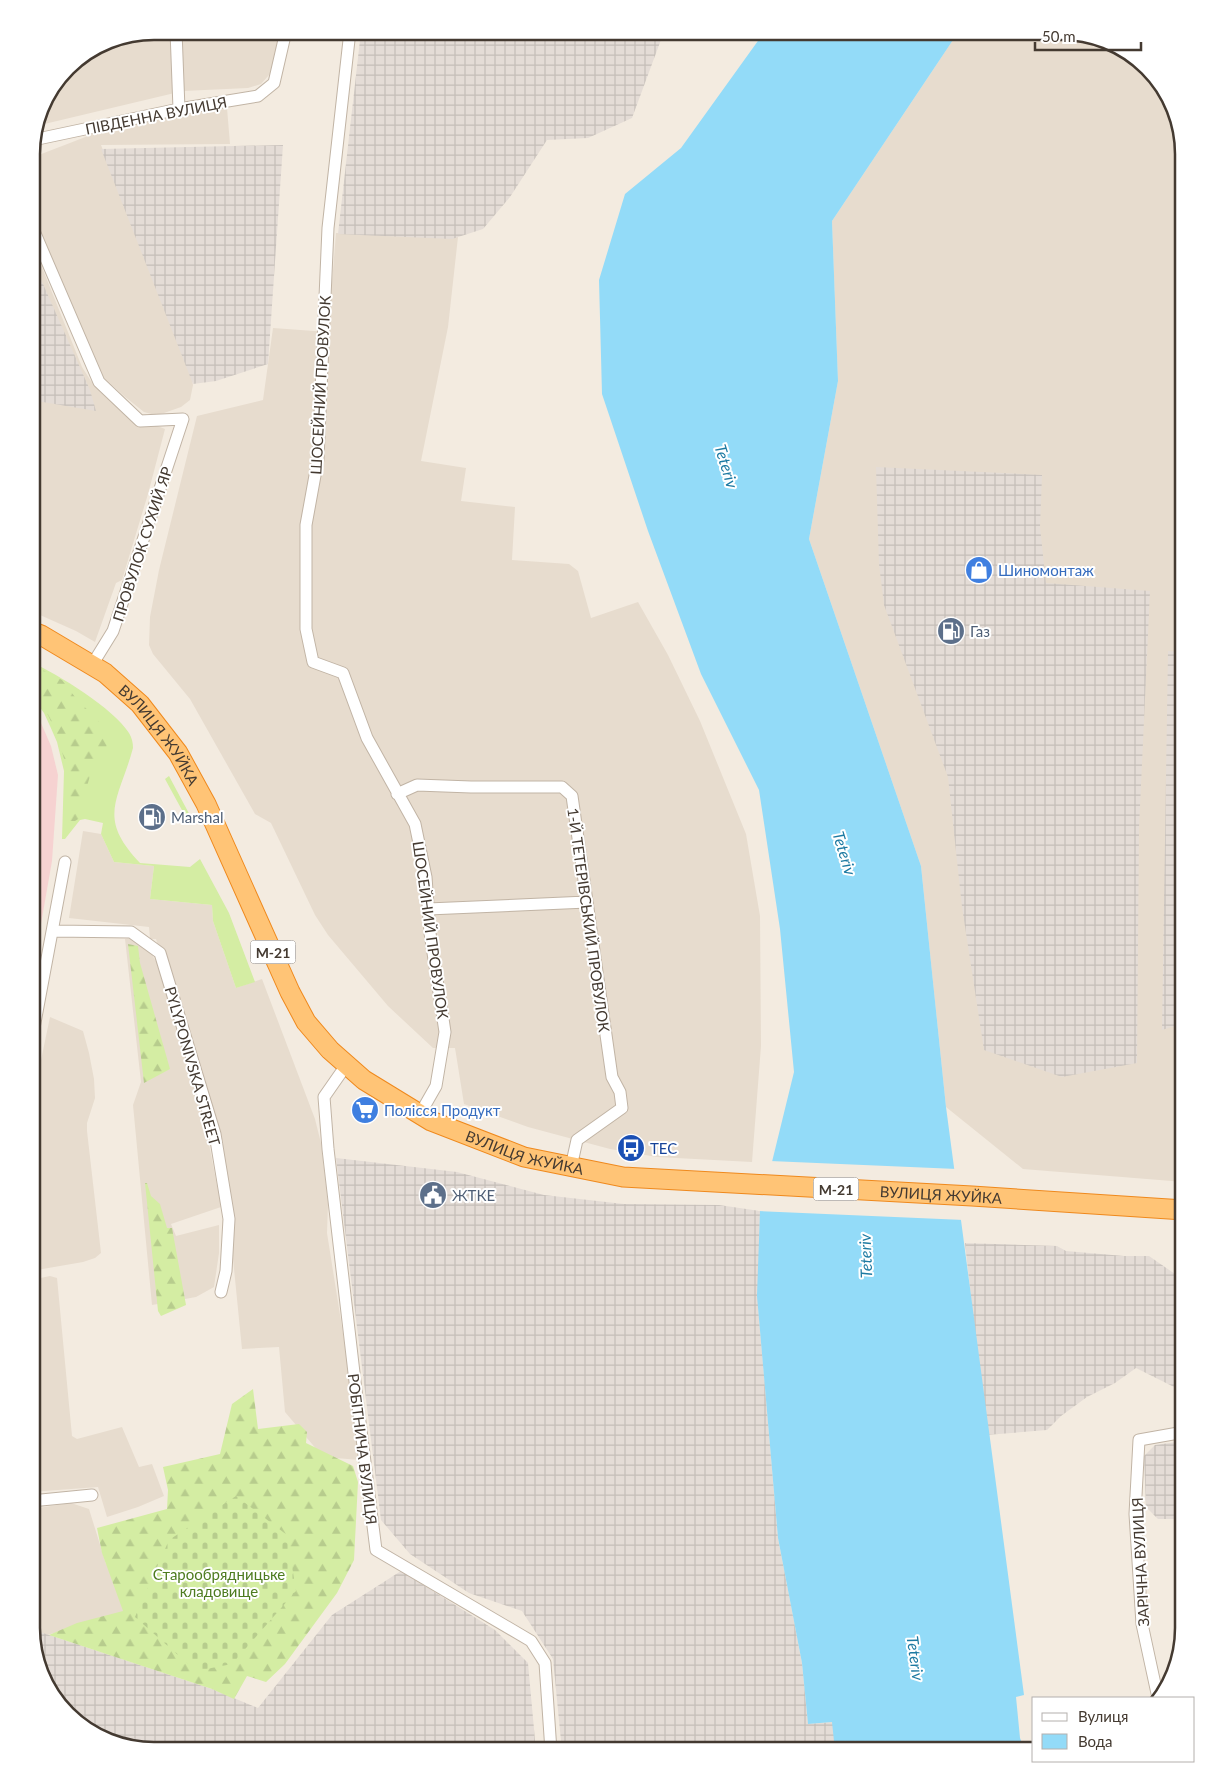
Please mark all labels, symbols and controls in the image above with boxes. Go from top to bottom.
scale bar [1035,20,1141,52]
text: 50 m [1042,27,1076,45]
street label: ПІВДЕННА ВУЛИЦЯ [84,92,228,138]
street label: ШОСЕЙНИЙ ПРОВУЛОК [306,295,334,475]
water label: Teteriv [711,442,743,490]
street label: ПРОВУЛОК СУХИЙ ЯР [108,464,176,624]
shop icon: Шиномонтаж [964,555,994,585]
place label: Шиномонтаж [998,561,1094,579]
fuel station icon: Газ [936,616,966,646]
place label: Газ [970,622,990,640]
street label: ВУЛИЦЯ ЖУЙКА [115,681,203,789]
fuel station icon: Marshal [137,802,167,832]
street label: 1-Й ТЕТЕРІВСЬКИЙ ПРОВУЛОК [564,807,614,1033]
place label: Marshal [171,808,223,826]
water label: Teteriv [829,829,861,877]
street label: ШОСЕЙНИЙ ПРОВУЛОК [410,840,452,1020]
road number: М-21 [250,940,296,964]
street label: PYLYPONIVSKA STREET [162,984,224,1148]
supermarket icon: Полісся Продукт [350,1095,380,1125]
place label: Полісся Продукт [384,1101,501,1119]
street label: ВУЛИЦЯ ЖУЙКА [463,1126,586,1178]
bus stop icon: ТЕС [616,1133,646,1163]
place label: ТЕС [650,1139,677,1157]
road number: М-21 [814,1178,858,1200]
public building icon: ЖТКЕ [418,1180,448,1210]
street label: ВУЛИЦЯ ЖУЙКА [879,1182,1004,1207]
place label: ЖТКЕ [452,1186,495,1204]
water label: Teteriv [855,1233,875,1279]
street label: РОБІТНИЧА ВУЛИЦЯ [345,1372,381,1526]
street label: ЗАРІЧНА ВУЛИЦЯ [1128,1497,1152,1627]
park label: Старообрядницьке кладовище [153,1565,285,1600]
water label: Teteriv [903,1635,929,1682]
legend [1032,1697,1195,1762]
text: Вулиця [1078,1707,1128,1725]
text: Вода [1078,1732,1113,1750]

